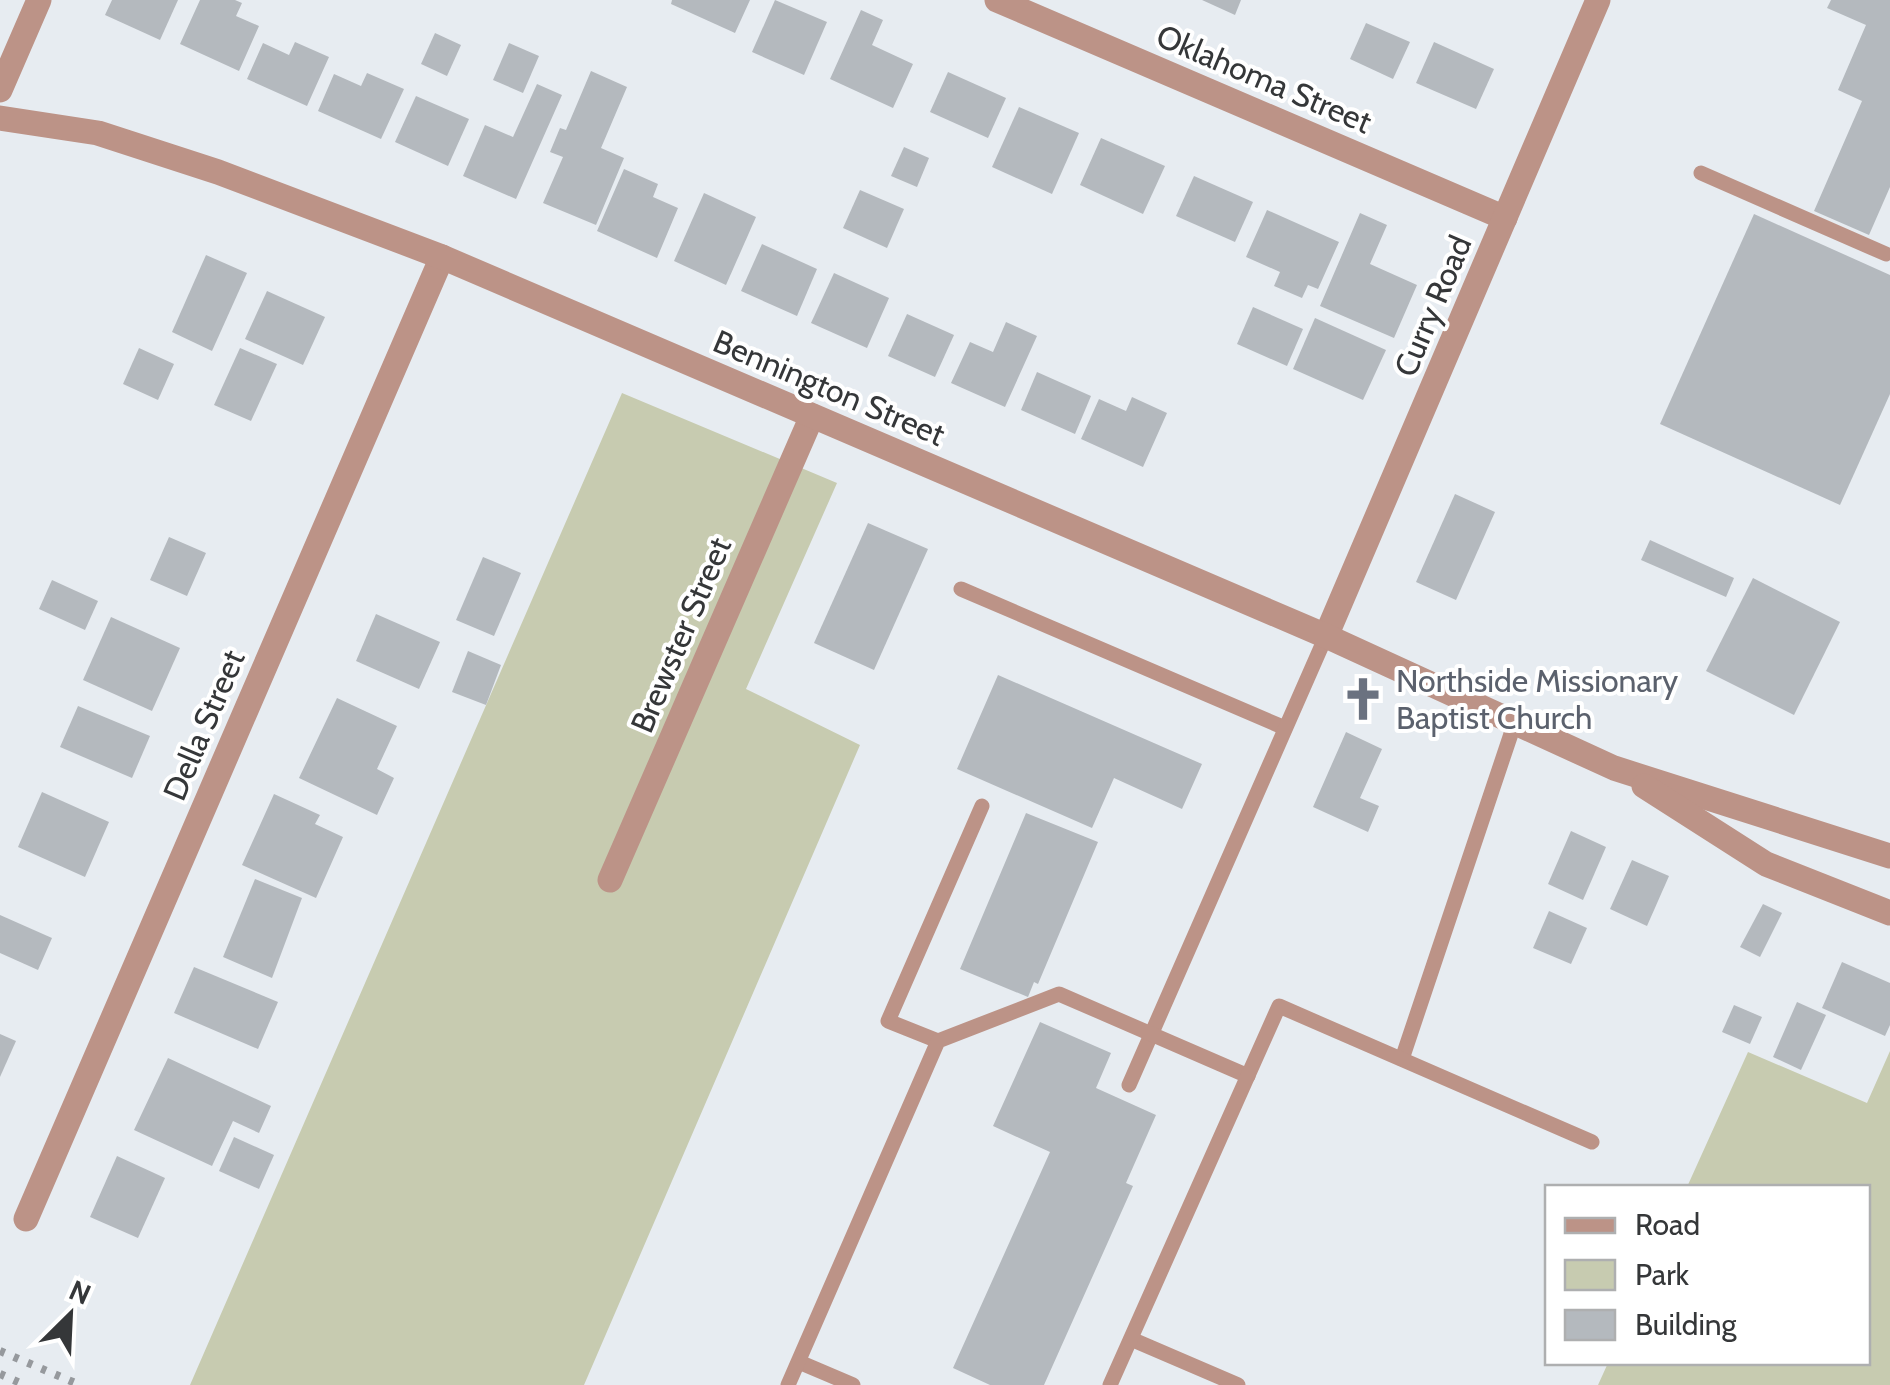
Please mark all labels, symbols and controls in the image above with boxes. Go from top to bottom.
street label: Oklahoma Street [1151,16,1378,141]
street label: Curry Road [1385,230,1480,382]
street label: Bennington Street [708,321,951,454]
street label: Brewster Street [622,531,739,738]
street label: Della Street [154,644,253,806]
place label: Northside Missionary Baptist Church [1396,661,1678,737]
church icon: Northside Missionary Baptist Church [1339,675,1387,723]
legend [1545,1185,1870,1365]
text: Road [1635,1206,1700,1243]
text: Park [1635,1256,1690,1293]
north arrow [20,1265,120,1365]
text: N [64,1273,96,1312]
text: Building [1635,1306,1738,1343]

